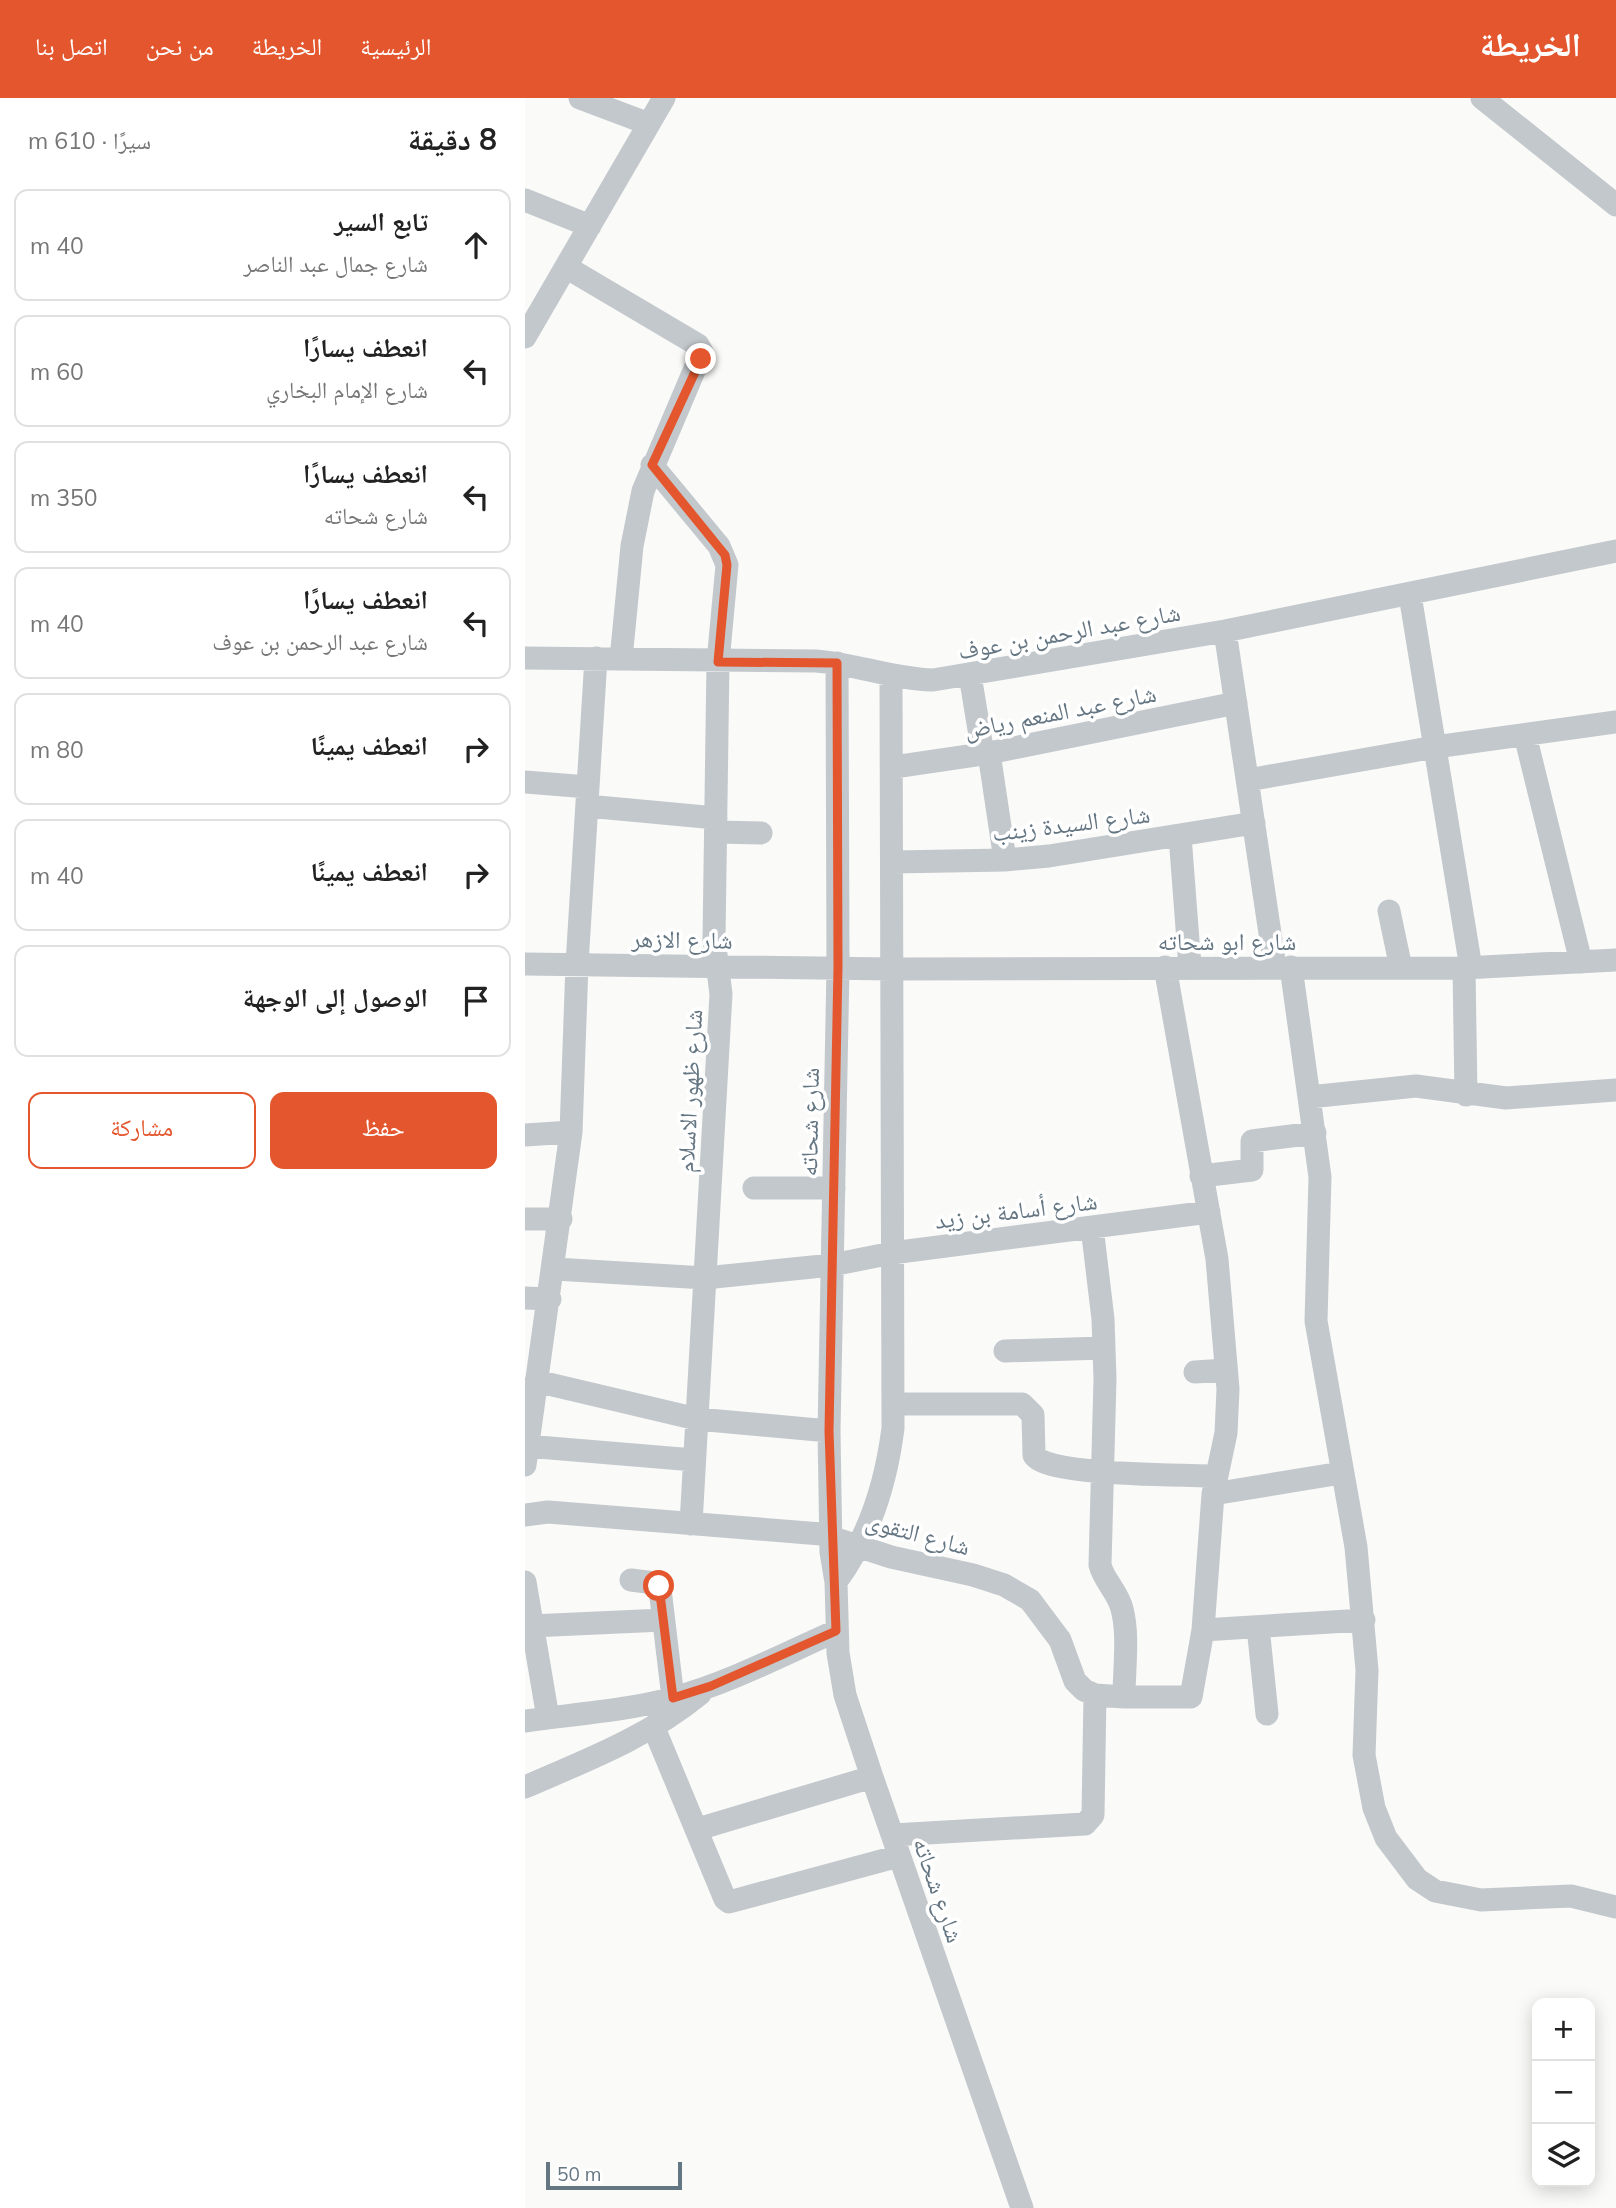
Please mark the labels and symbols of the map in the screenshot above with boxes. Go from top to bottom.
route end [685,343,716,374]
street label: شارع عبد الرحمن بن عوف [955,597,1183,666]
street label: شارع عبد المنعم رياض [961,678,1159,746]
street label: شارع السيدة زينب [990,798,1152,849]
street label: شارع الازهر [630,923,733,956]
street label: شارع ابو شحاته [1158,926,1296,957]
street label: شارع ظهور الاسلام [670,1008,710,1174]
street label: شارع شحاته [793,1067,826,1177]
street label: شارع أسامة بن زيد [933,1185,1099,1236]
street label: شارع التقوى [862,1505,973,1562]
route start [643,1570,674,1601]
street label: شارع شحاته [906,1834,971,1947]
scale bar [546,2159,683,2191]

